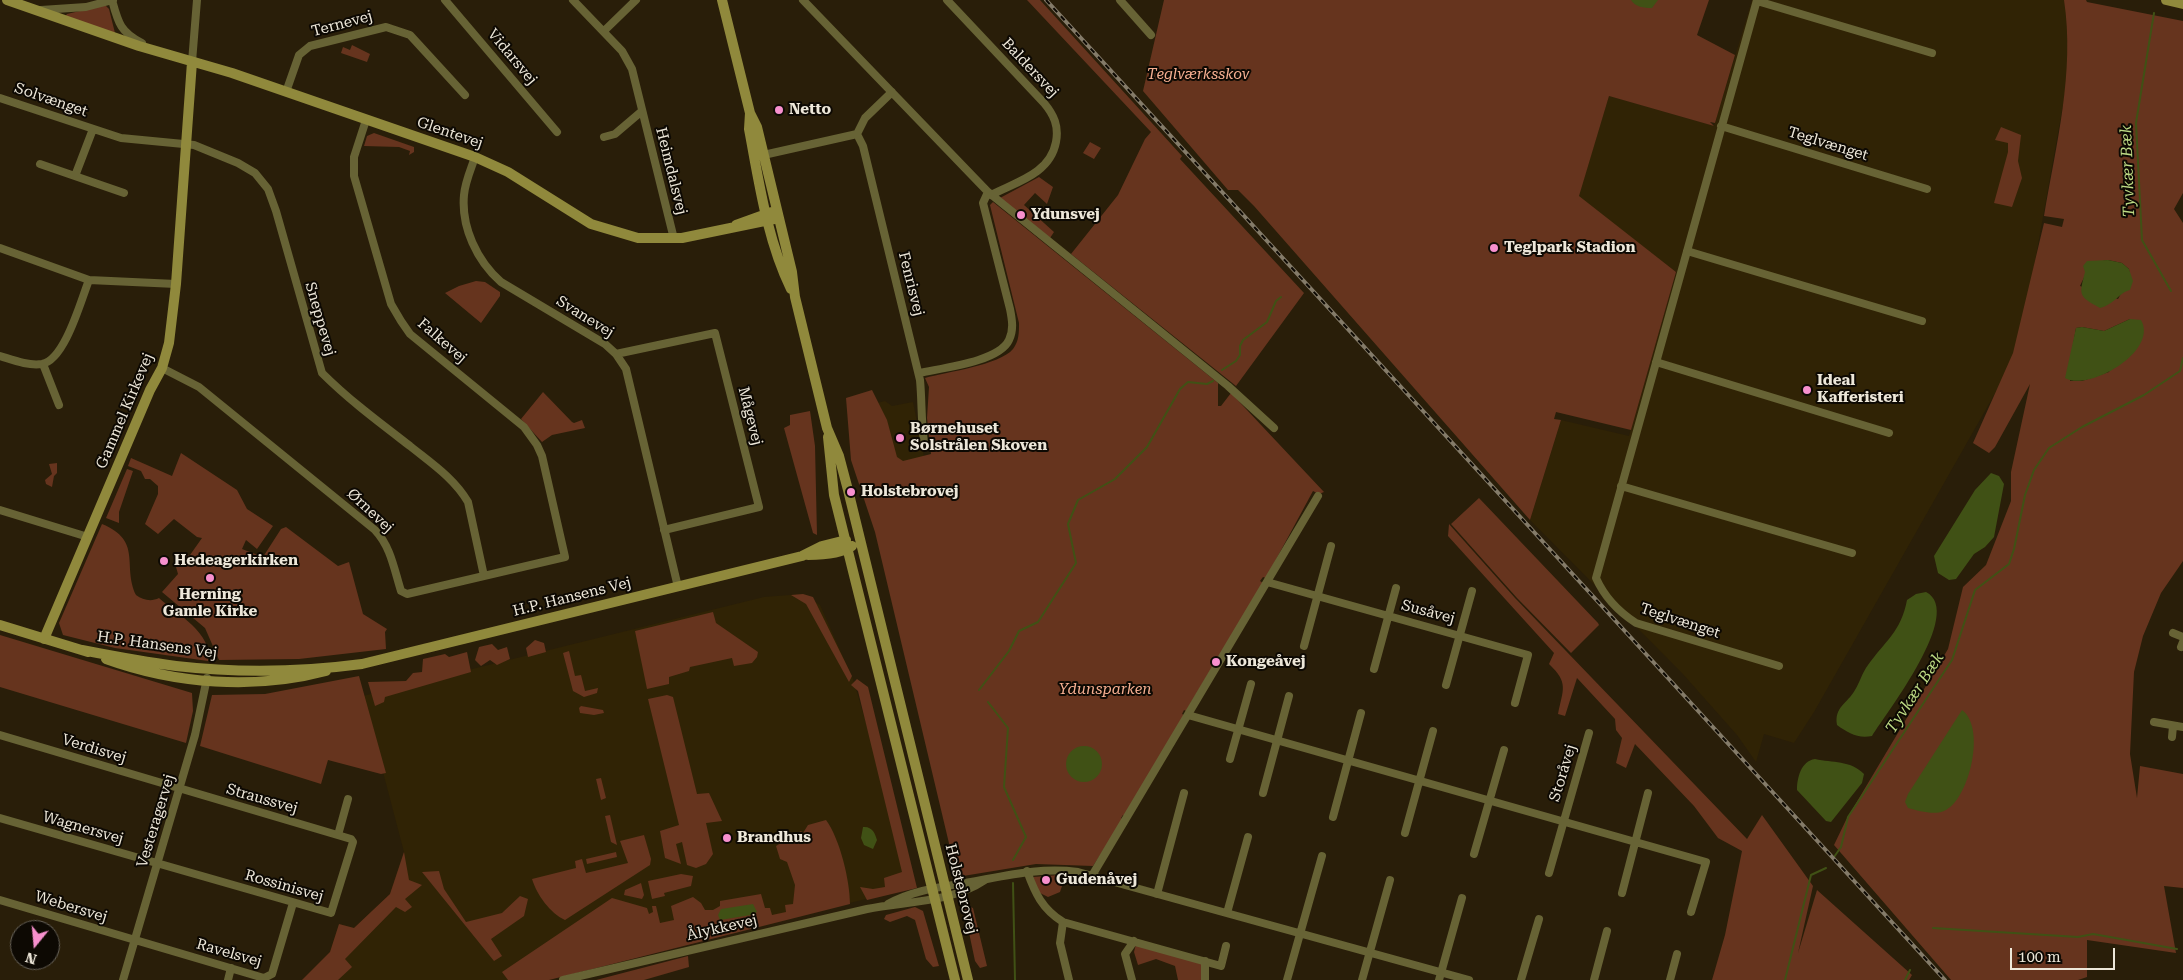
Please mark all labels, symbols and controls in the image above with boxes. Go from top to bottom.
street label: Ternevej [310,7,374,41]
street label: Vidarsvej [483,25,541,89]
street label: Baldersvej [998,35,1062,101]
park label: Teglværksskov [1147,66,1249,84]
street label: Solvænget [12,79,90,121]
place label: Netto [789,101,831,119]
marker: Netto [773,104,785,116]
street label: Glentevej [415,113,485,153]
street label: Teglvænget [1786,123,1870,165]
water label: Tyvkær Bæk [2117,124,2139,218]
street label: Heimdalsvej [651,125,691,217]
place label: Ydunsvej [1031,206,1100,224]
marker: Ydunsvej [1015,209,1027,221]
place label: Teglpark Stadion [1504,239,1635,257]
marker: Teglpark Stadion [1488,242,1500,254]
street label: Fenrisvej [894,250,928,318]
street label: Sneppevej [301,280,339,358]
street label: Svanevej [553,292,617,342]
street label: Falkevej [414,315,470,367]
street label: Gammel Kirkevej [92,350,158,472]
place label: Ideal Kafferisteri [1817,372,1904,407]
marker: Ideal Kafferisteri [1801,384,1813,396]
street label: Mågevej [734,385,766,447]
place label: Børnehuset Solstrålen Skoven [910,420,1047,455]
marker: Børnehuset Solstrålen Skoven [894,432,906,444]
place label: Holstebrovej [861,483,958,501]
street label: Ørnevej [343,485,397,537]
marker: Holstebrovej [845,486,857,498]
place label: Hedeagerkirken [174,552,298,570]
marker: Hedeagerkirken [158,555,170,567]
marker: Herning Gamle Kirke [204,572,216,584]
street label: H.P. Hansens Vej [511,574,633,620]
place label: Herning Gamle Kirke [163,586,257,621]
street label: Susåvej [1399,596,1457,628]
street label: Teglvænget [1638,600,1722,642]
street label: H.P. Hansens Vej [96,628,218,662]
water label: Tyvkær Bæk [1882,649,1948,737]
place label: Kongeåvej [1226,653,1305,671]
marker: Kongeåvej [1210,656,1222,668]
park label: Ydunsparken [1058,681,1152,699]
street label: Verdisvej [60,731,128,767]
street label: Storåvej [1546,742,1580,804]
street label: Vesteragervej [133,772,179,870]
street label: Straussvej [224,780,300,818]
street label: Wagnersvej [40,808,126,848]
place label: Brandhus [737,829,811,847]
marker: Brandhus [721,832,733,844]
street label: Holstebrovej [941,842,981,936]
street label: Rossinisvej [243,866,325,906]
place label: Gudenåvej [1056,871,1137,889]
marker: Gudenåvej [1040,874,1052,886]
street label: Webersvej [33,887,109,927]
street label: Ålykkevej [685,911,759,945]
north arrow [10,920,60,970]
street label: Ravelsvej [194,935,264,971]
scale bar [2013,938,2118,970]
text: 100 m [2018,948,2061,966]
text: N [23,949,38,968]

